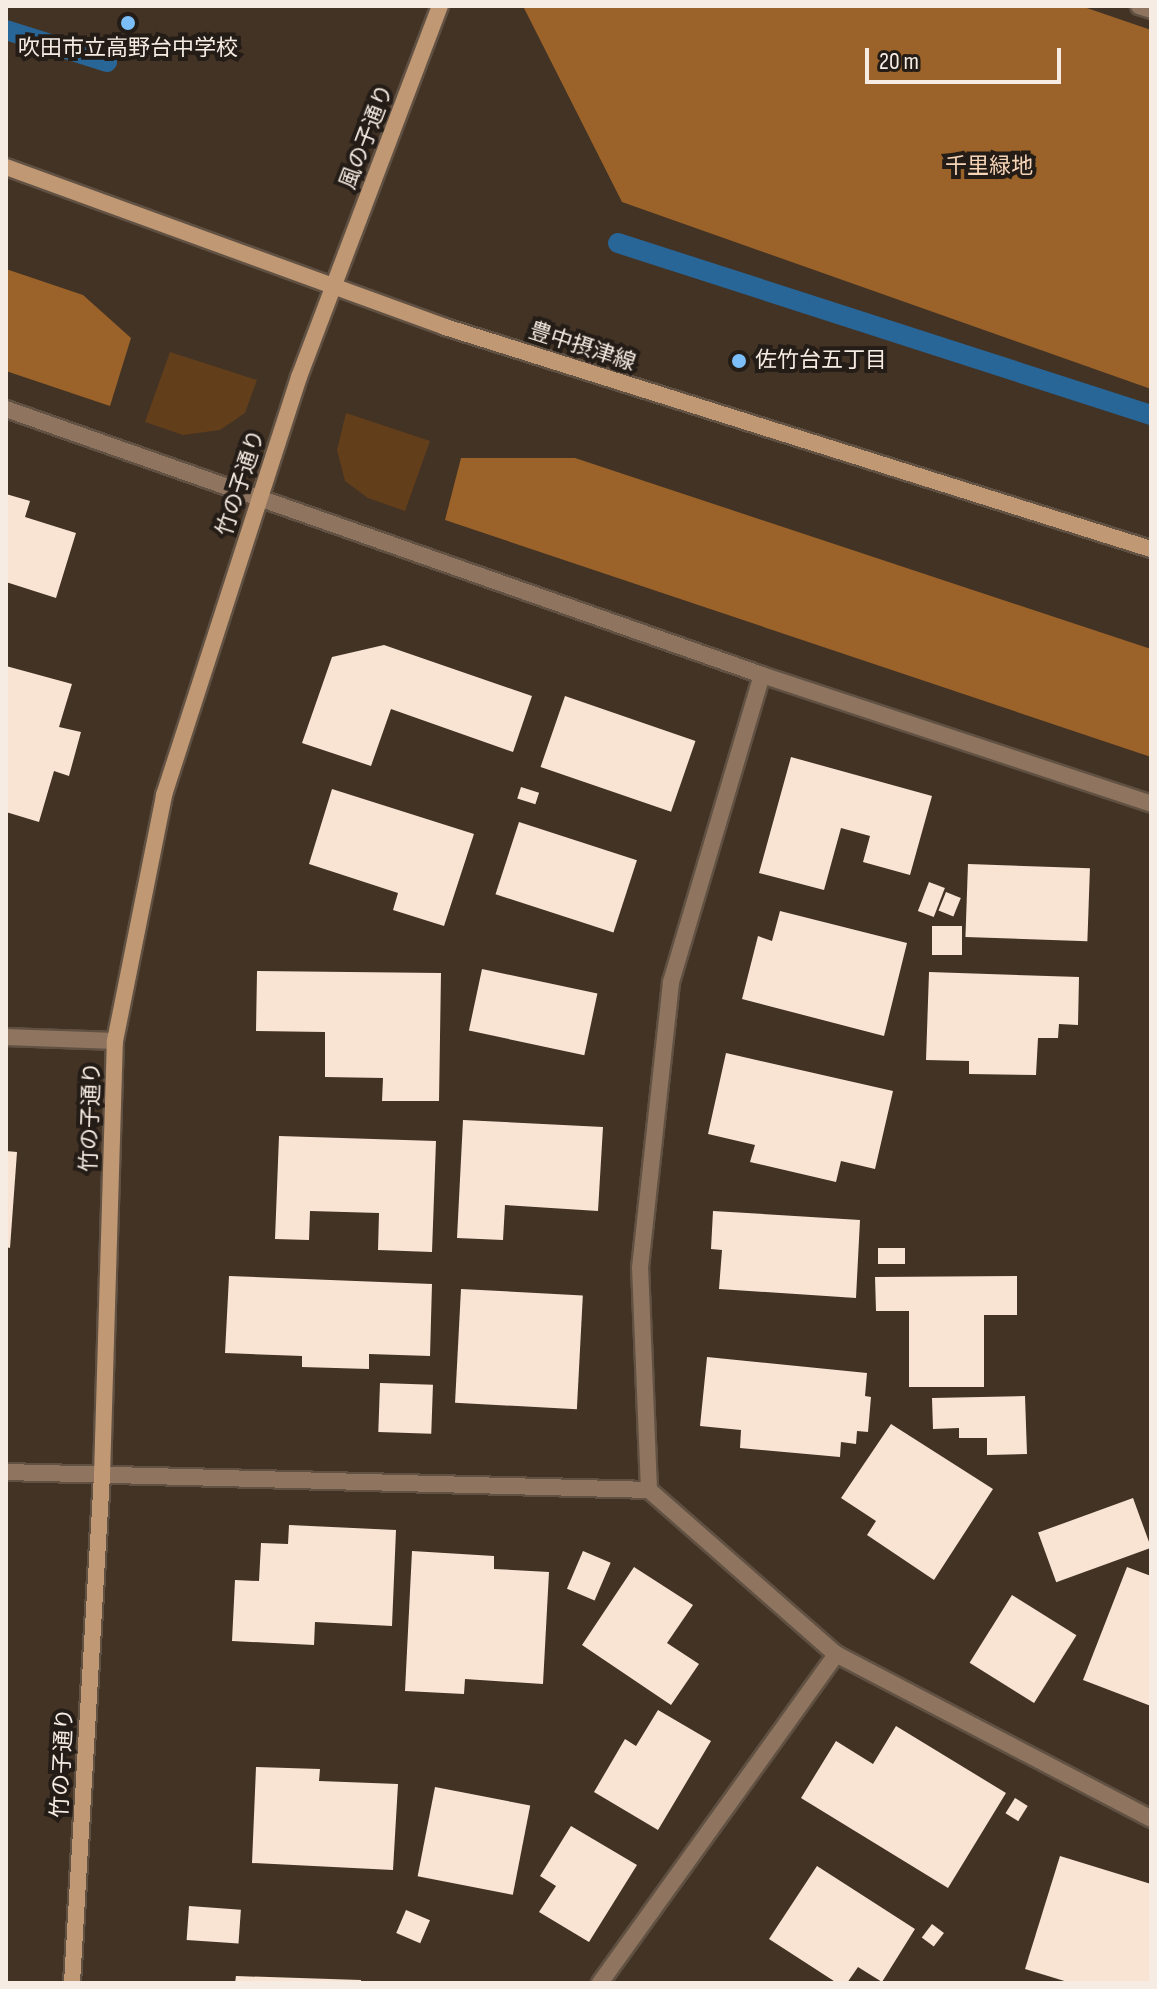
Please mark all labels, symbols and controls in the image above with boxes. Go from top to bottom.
marker: 吹田市立高野台中学校 [119,14,137,32]
scale bar [869,32,1065,82]
place label: 吹田市立高野台中学校 [18,36,238,62]
text: 20 m [879,47,919,76]
street label: 風の子通り [335,81,399,193]
park label: 千里緑地 [945,154,1033,180]
street label: 豊中摂津線 [526,317,638,377]
place label: 佐竹台五丁目 [755,348,887,374]
marker: 佐竹台五丁目 [730,352,748,370]
street label: 竹の子通り [211,427,271,539]
street label: 竹の子通り [76,1062,106,1172]
street label: 竹の子通り [47,1707,79,1819]

